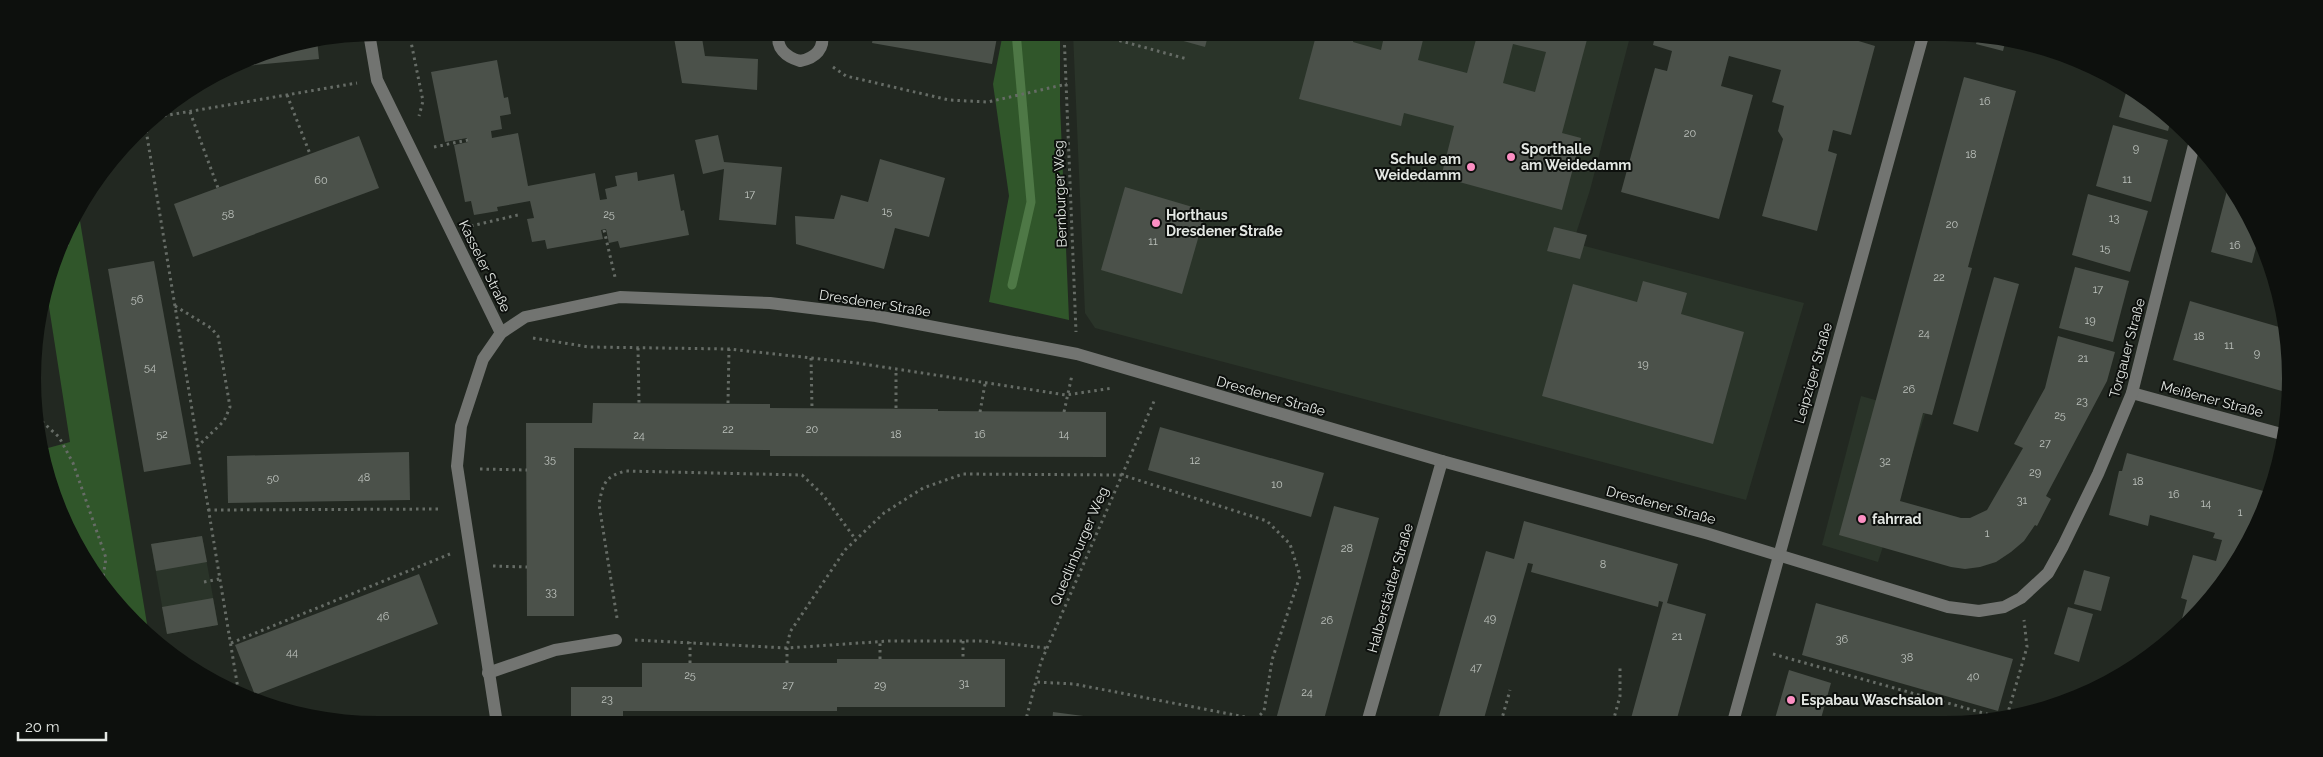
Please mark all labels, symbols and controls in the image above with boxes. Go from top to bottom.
house number: 16 [1979,95,1991,108]
house number: 20 [1684,127,1696,140]
street label: Bernburger Weg [1050,140,1070,248]
place label: Sporthalle am Weidedamm [1521,141,1631,173]
house number: 9 [2133,142,2139,155]
house number: 18 [1965,148,1977,161]
place label: Schule am Weidedamm [1375,151,1461,183]
marker: Sporthalle am Weidedamm [1505,151,1517,163]
marker: Schule am Weidedamm [1465,161,1477,173]
house number: 11 [2122,173,2132,186]
house number: 60 [314,174,328,187]
house number: 17 [745,188,755,201]
house number: 15 [882,205,892,218]
place label: Horthaus Dresdener Straße [1166,207,1283,239]
house number: 58 [222,208,234,221]
house number: 25 [603,208,615,221]
house number: 13 [2109,212,2119,225]
marker: Horthaus Dresdener Straße [1150,217,1162,229]
street label: Kasseler Straße [456,218,514,314]
house number: 20 [1946,218,1958,231]
house number: 11 [1148,235,1158,248]
house number: 16 [2229,239,2241,252]
house number: 15 [2100,242,2110,255]
house number: 22 [1933,271,1945,284]
house number: 17 [2093,283,2103,296]
street label: Dresdener Straße [818,286,932,320]
house number: 56 [131,293,144,306]
street label: Torgauer Straße [2106,296,2148,400]
house number: 19 [2084,314,2096,327]
street label: Leipziger Straße [1791,321,1835,425]
house number: 24 [1918,327,1930,340]
house number: 18 [2193,330,2205,343]
house number: 11 [2224,339,2234,352]
house number: 9 [2254,347,2260,360]
house number: 21 [2078,352,2089,365]
house number: 19 [1637,358,1649,371]
house number: 54 [144,361,156,374]
street label: Dresdener Straße [1215,373,1327,419]
street label: Meißener Straße [2159,378,2265,420]
house number: 26 [1903,383,1916,396]
house number: 23 [2076,395,2088,408]
house number: 25 [2054,409,2066,422]
house number: 22 [722,423,734,436]
house number: 20 [806,423,818,436]
house number: 52 [156,428,168,441]
house number: 18 [890,428,902,441]
house number: 16 [974,428,986,441]
house number: 14 [1059,428,1069,441]
house number: 24 [633,429,645,442]
house number: 27 [2039,437,2051,450]
house number: 35 [544,453,556,466]
house number: 12 [1190,454,1200,467]
house number: 32 [1879,455,1891,468]
house number: 29 [2029,466,2041,479]
house number: 48 [358,471,370,484]
house number: 50 [267,472,280,485]
house number: 18 [2132,475,2144,488]
house number: 10 [1271,478,1283,491]
street label: Dresdener Straße [1605,483,1717,527]
street label: Quedlinburger Weg [1047,484,1111,608]
house number: 16 [2168,488,2180,501]
house number: 31 [2017,494,2028,507]
house number: 14 [2201,497,2211,510]
house number: 1 [2238,506,2243,519]
place label: fahrrad [1872,511,1922,527]
marker: fahrrad [1856,513,1868,525]
street label: Halberstädter Straße [1364,522,1416,654]
house number: 1 [1985,527,1990,540]
house number: 28 [1341,542,1353,555]
house number: 8 [1600,558,1606,571]
house number: 33 [545,586,557,599]
house number: 46 [377,610,390,623]
house number: 49 [1484,612,1496,625]
house number: 26 [1321,614,1334,627]
house number: 21 [1672,630,1683,643]
house number: 36 [1836,633,1849,646]
house number: 44 [286,646,298,659]
house number: 38 [1901,651,1913,664]
house number: 47 [1470,661,1482,674]
house number: 25 [684,669,696,682]
house number: 40 [1967,670,1980,683]
house number: 31 [959,677,970,690]
house number: 27 [782,679,794,692]
house number: 29 [874,679,886,692]
house number: 24 [1301,686,1313,699]
place label: Espabau Waschsalon [1801,692,1943,708]
house number: 23 [601,693,613,706]
marker: Espabau Waschsalon [1785,694,1797,706]
scale bar [18,710,105,742]
text: 20 m [25,718,60,736]

